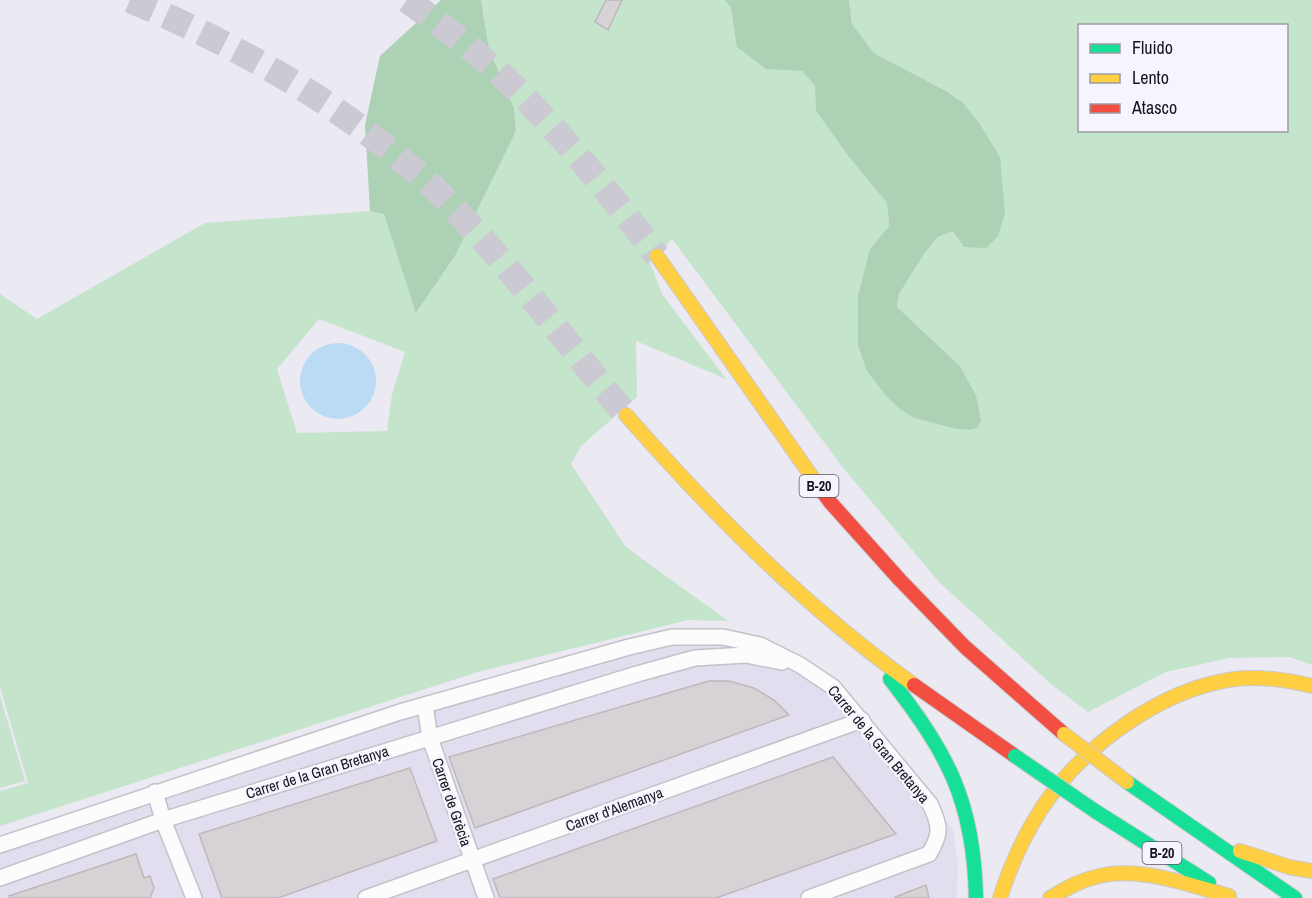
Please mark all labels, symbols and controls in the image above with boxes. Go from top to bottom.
legend [1078,24,1288,132]
text: Fluido [1132,35,1173,60]
text: Lento [1132,65,1169,90]
text: Atasco [1131,95,1177,120]
road number: B-20 [800,475,838,497]
street label: Carrer de la Gran Bretanya [823,680,935,808]
street label: Carrer de la Gran Bretanya [243,740,391,804]
street label: Carrer de Grècia [427,755,477,849]
street label: Carrer d'Alemanya [562,782,666,836]
road number: B-20 [1142,842,1182,864]

